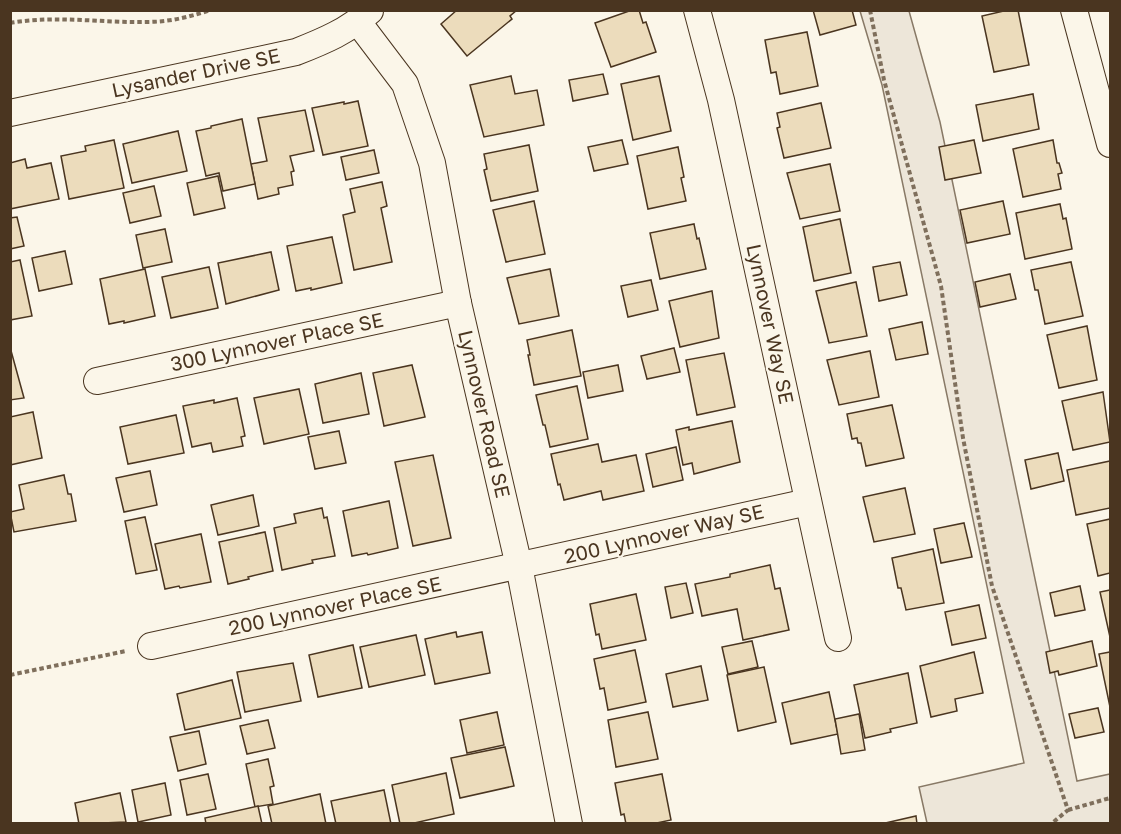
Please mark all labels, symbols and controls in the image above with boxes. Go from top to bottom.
street label: Lysander Drive SE [109,42,282,102]
street label: Lynnover Way SE [742,242,800,406]
street label: 300 Lynnover Place SE [168,307,386,375]
street label: Lynnover Road SE [454,328,516,500]
street label: 200 Lynnover Way SE [562,498,766,568]
street label: 200 Lynnover Place SE [226,571,443,639]

